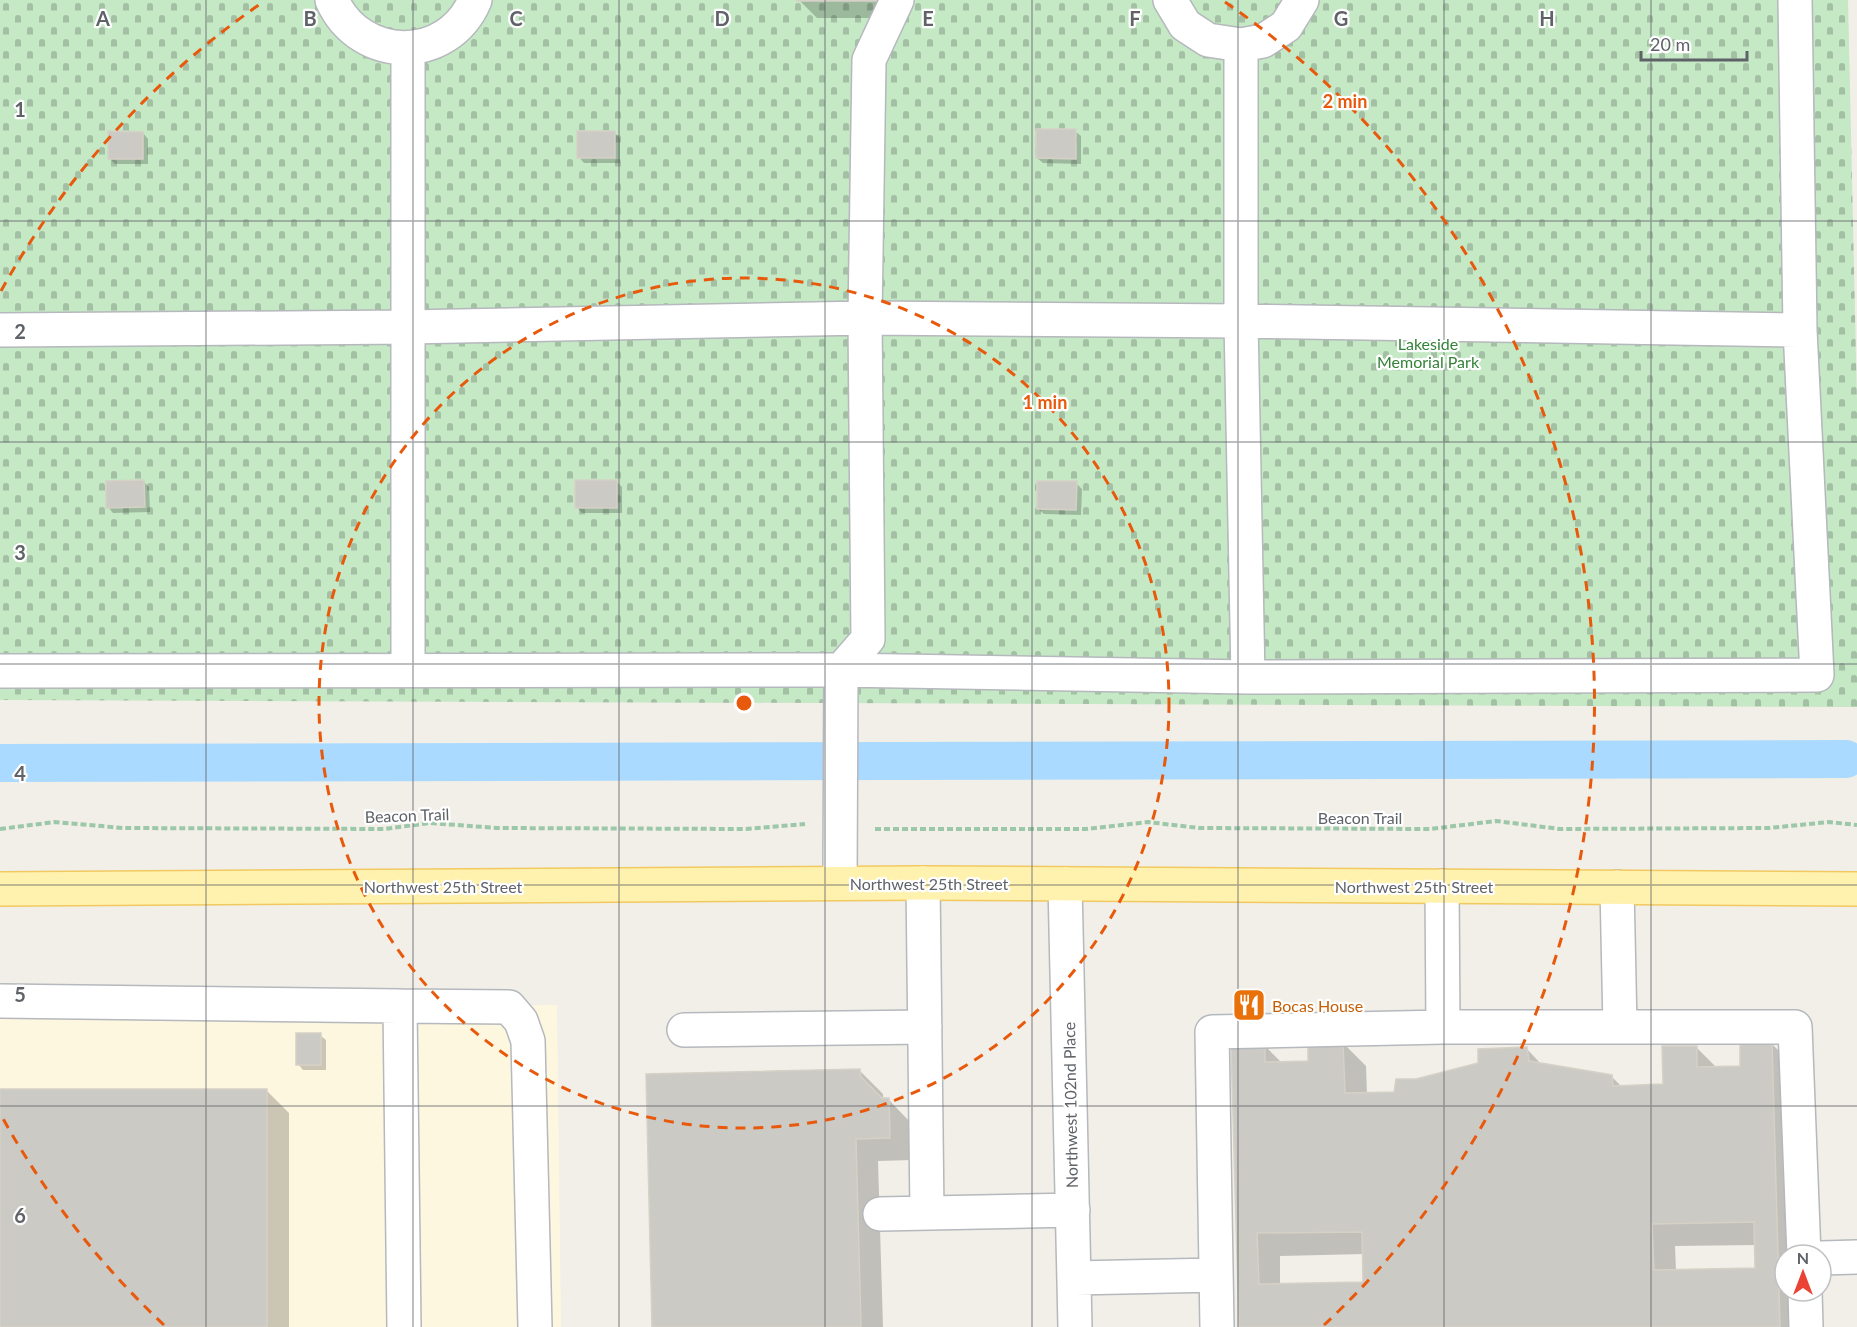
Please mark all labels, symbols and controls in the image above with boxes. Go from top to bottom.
text: A [95,6,110,30]
text: B [303,6,317,30]
text: C [509,6,523,30]
text: D [714,6,730,30]
text: E [922,6,934,30]
text: F [1129,6,1141,30]
text: G [1334,6,1348,30]
text: H [1539,6,1555,30]
scale bar [1641,24,1748,62]
text: 20 m [1650,33,1690,55]
text: 2 min [1323,90,1367,112]
text: 1 [14,97,26,121]
text: 2 [14,319,26,343]
park label: Lakeside Memorial Park [1377,334,1480,371]
text: 1 min [1023,391,1067,413]
text: 3 [14,540,26,564]
centre of rings [734,693,754,713]
text: 4 [14,761,26,785]
street label: Beacon Trail [364,804,450,826]
street label: Beacon Trail [1318,808,1402,827]
street label: Northwest 25th Street [850,874,1009,893]
street label: Northwest 25th Street [364,877,523,896]
street label: Northwest 25th Street [1335,877,1494,896]
text: 5 [14,982,26,1006]
restaurant icon: Bocas House [1231,987,1267,1023]
place label: Bocas House [1272,996,1363,1015]
street label: Northwest 102nd Place [1059,1022,1081,1188]
text: 6 [14,1203,26,1227]
north arrow [1773,1243,1833,1303]
text: N [1797,1248,1809,1267]

